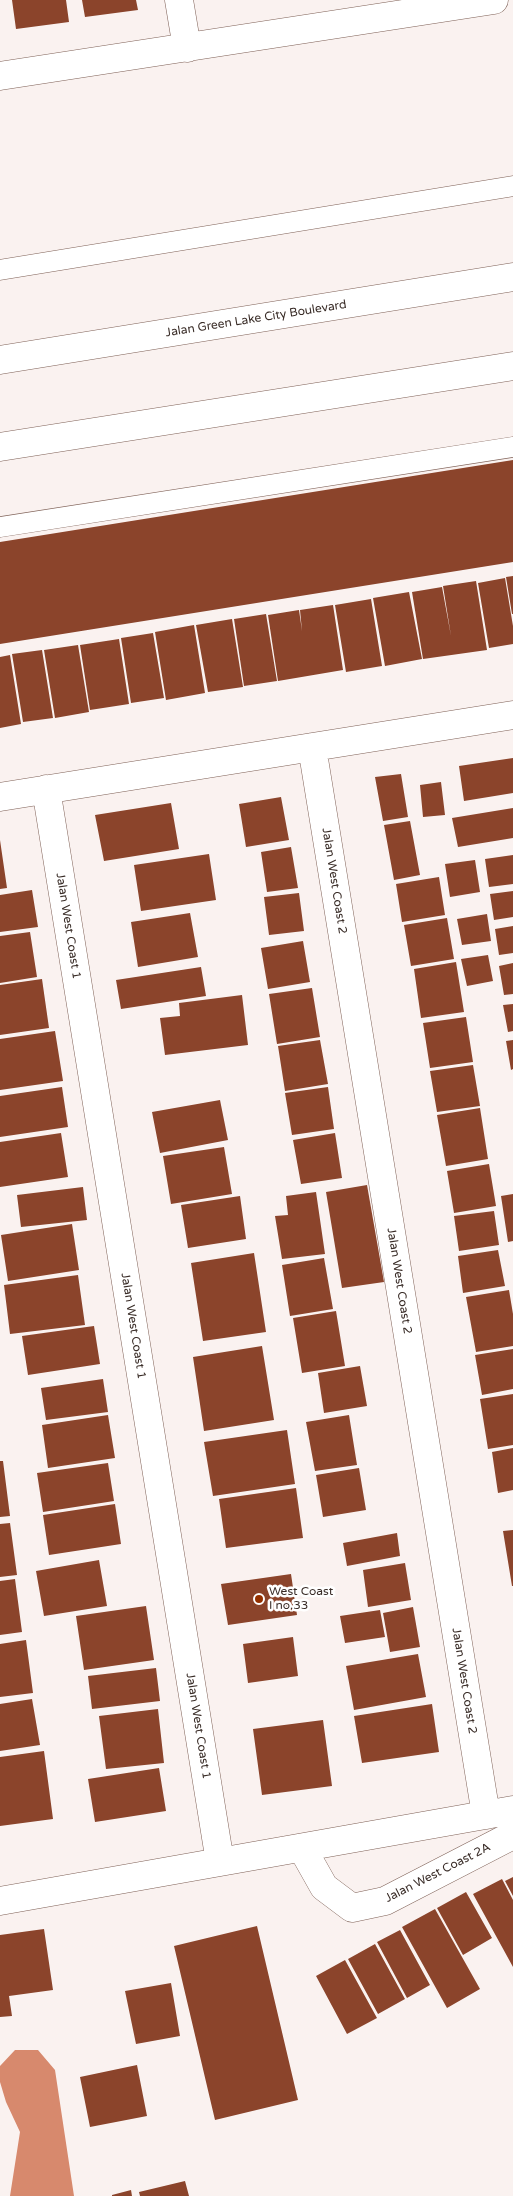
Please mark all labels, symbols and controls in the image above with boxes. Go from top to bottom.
street label: Jalan Green Lake City Boulevard [164,298,348,340]
street label: Jalan West Coast 2 [318,827,350,935]
street label: Jalan West Coast 1 [52,872,84,980]
street label: Jalan West Coast 2 [383,1227,415,1335]
street label: Jalan West Coast 1 [117,1272,149,1380]
place label: West Coast I no.33 [269,1585,333,1613]
marker: West Coast I no.33 [253,1593,265,1605]
street label: Jalan West Coast 2 [448,1627,480,1735]
street label: Jalan West Coast 1 [182,1672,214,1780]
street label: Jalan West Coast 2A [383,1840,493,1906]

